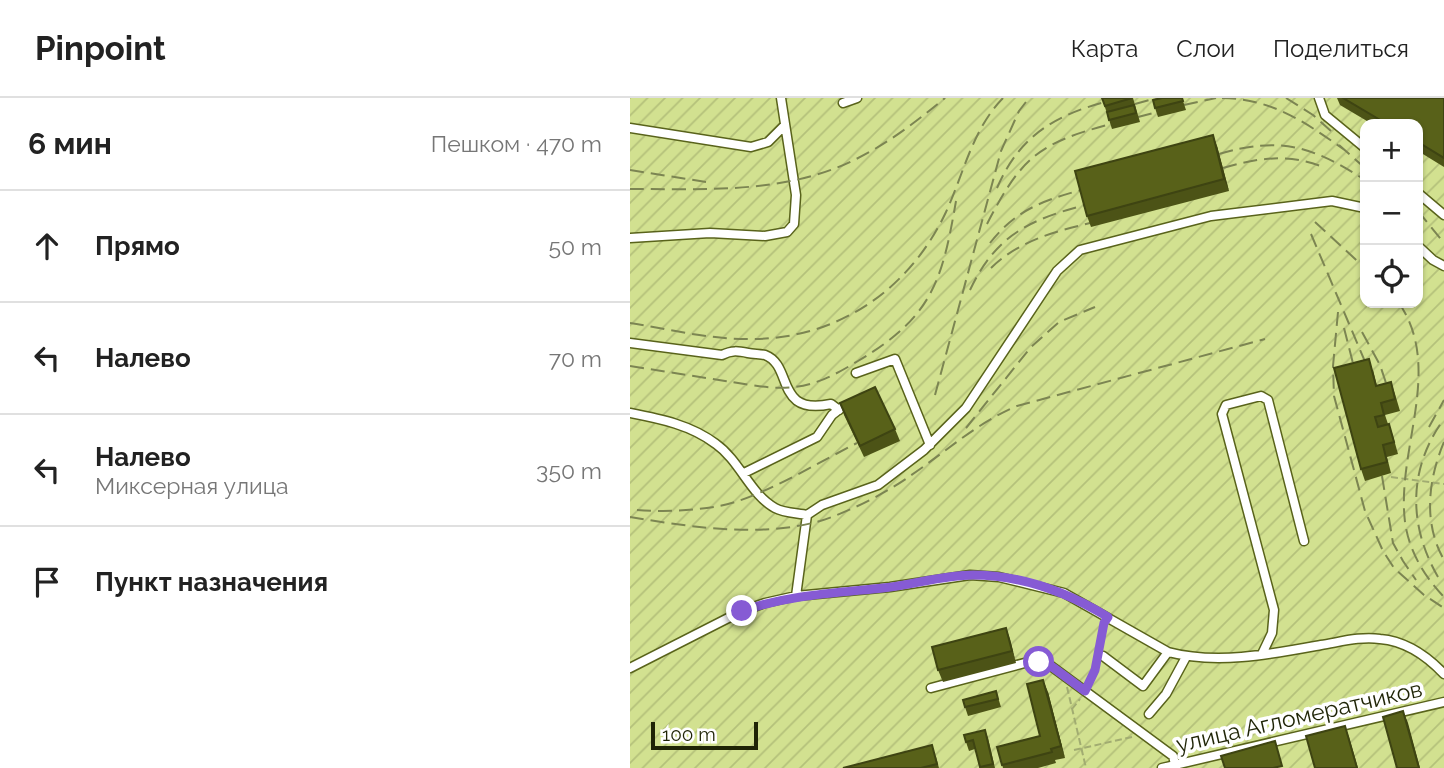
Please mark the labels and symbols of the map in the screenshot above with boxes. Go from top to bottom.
route end [726,595,757,626]
route start [1023,646,1054,677]
street label: улица Агломератчиков [1173,675,1425,757]
scale bar [651,719,758,751]

